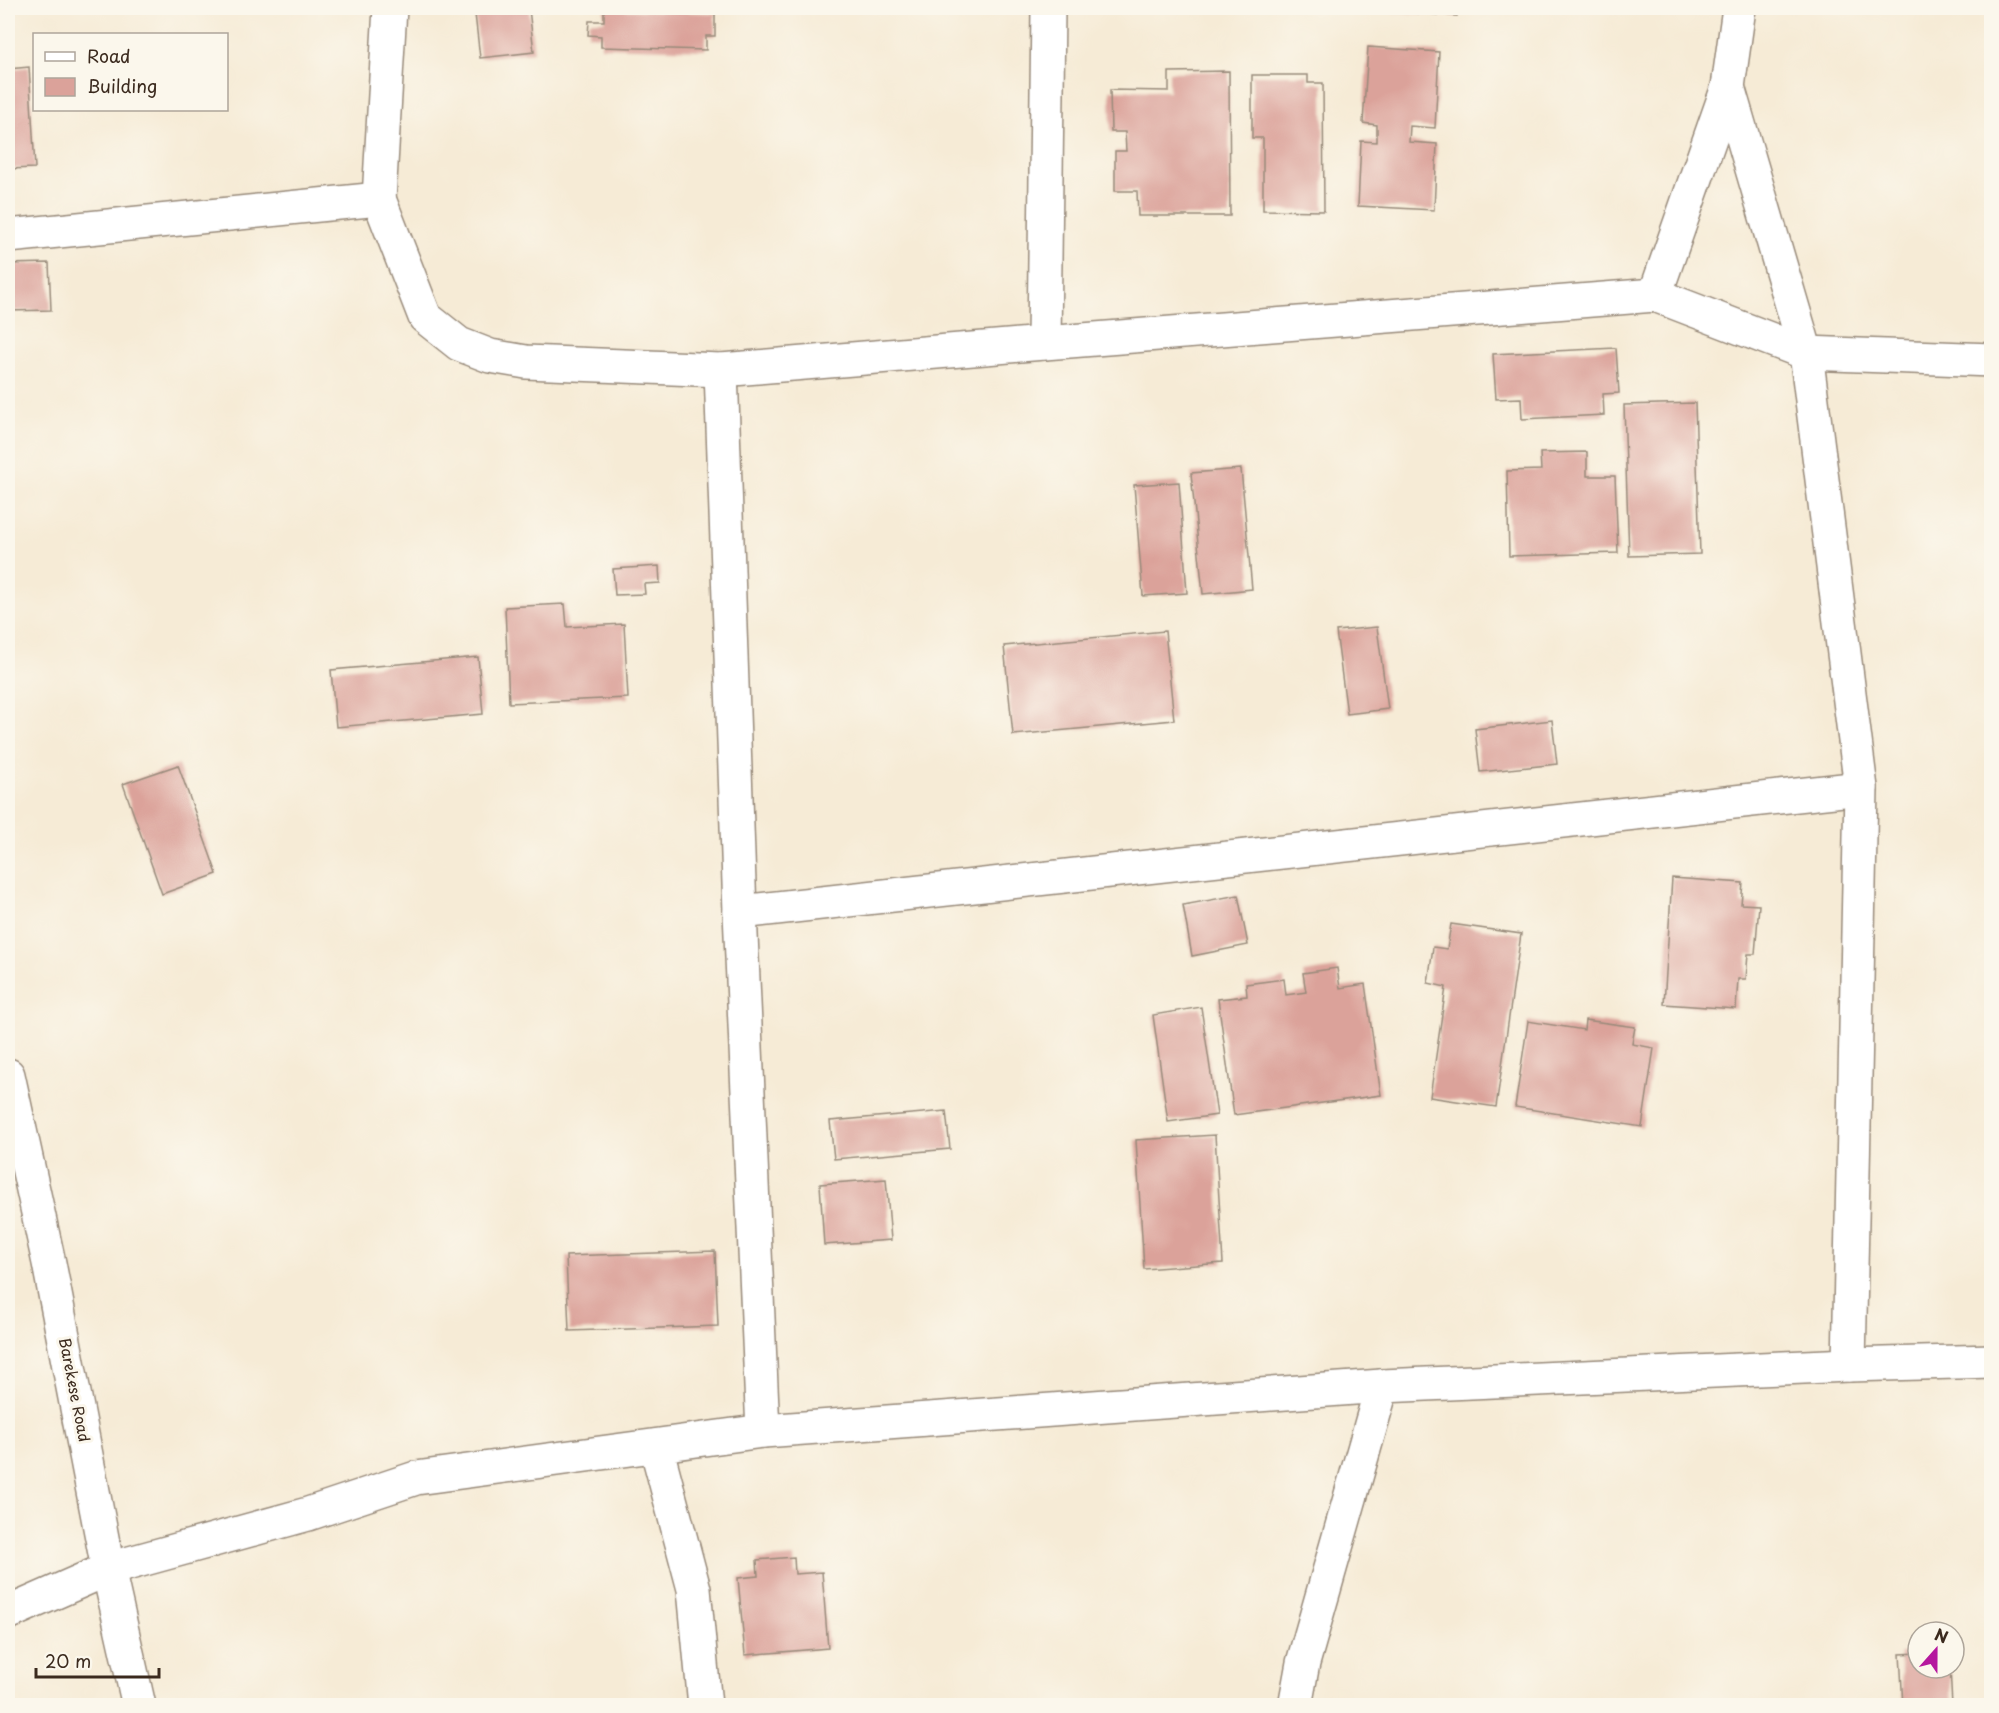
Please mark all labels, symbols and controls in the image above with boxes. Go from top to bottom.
legend [33,33,228,111]
text: Road [87,42,131,69]
text: Building [87,72,157,99]
street label: Barekese Road [54,1336,97,1444]
north arrow [1906,1620,1966,1680]
text: N [1932,1622,1952,1649]
scale bar [36,1641,159,1679]
text: 20 m [45,1647,91,1674]

